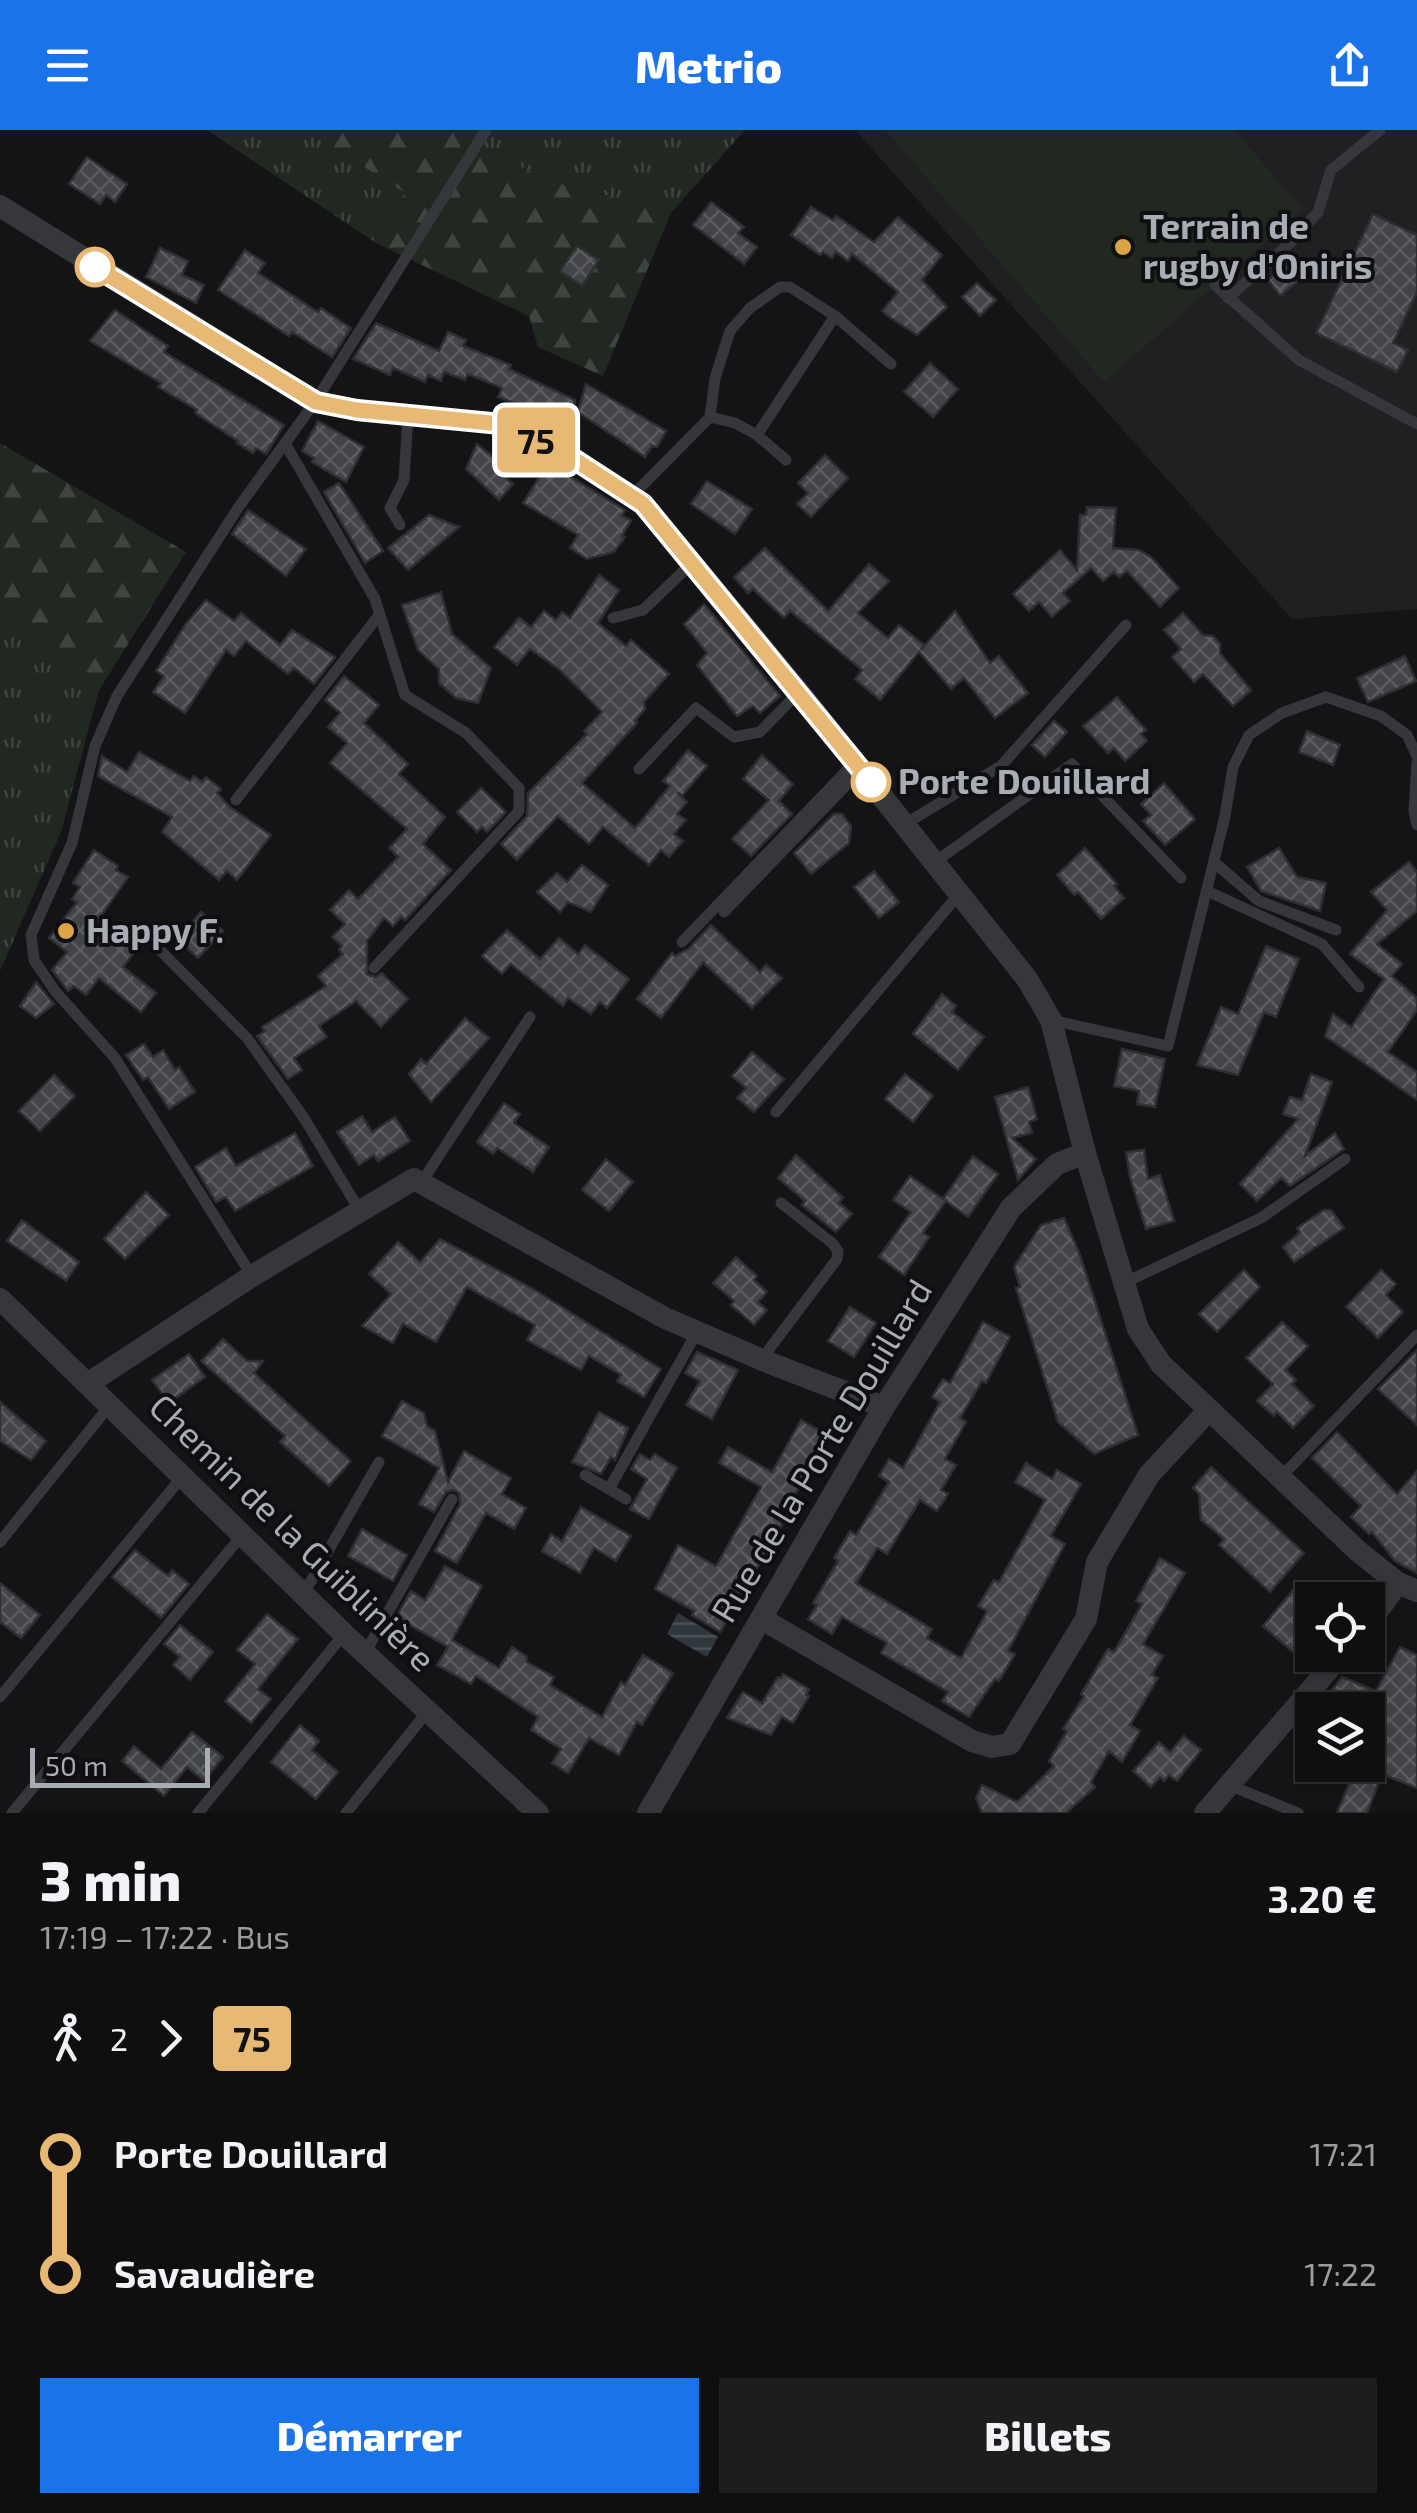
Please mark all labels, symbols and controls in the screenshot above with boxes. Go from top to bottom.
icon: menu [40,38,95,93]
text: Metrio [635,38,782,92]
icon: share [1322,38,1377,93]
place label: Terrain de rugby d'Oniris [1143,204,1372,287]
marker: Terrain de rugby d'Oniris [1112,236,1134,258]
unlabelled marker [76,248,114,286]
line badge: 75 [491,408,581,472]
text: 75 [517,419,555,461]
place label: Porte Douillard [898,759,1150,801]
marker: Porte Douillard [852,763,890,801]
place label: Happy F. [86,908,224,951]
marker: Happy F. [55,920,77,942]
street label: Rue de la Porte Douillard [701,1271,939,1629]
street label: Chemin de la Guiblinière [142,1384,445,1679]
map controls [1295,1582,1385,1782]
button: locate [1295,1582,1385,1672]
button: layers [1295,1692,1385,1782]
scale bar [30,1743,210,1788]
text: 50 m [45,1748,108,1782]
text: 3 min [40,1846,181,1912]
text: 3.20 € [1268,1875,1377,1921]
text: 17:19 – 17:22 · Bus [40,1917,290,1955]
icon: walk [40,2011,95,2066]
icon: forward [143,2011,198,2066]
text: 75 [233,2017,271,2059]
text: 2 [110,2019,128,2057]
text: Porte Douillard [114,2130,388,2176]
text: 17:21 [1310,2134,1377,2172]
text: Savaudière [114,2250,315,2296]
text: 17:22 [1304,2254,1377,2292]
button: Démarrer [40,2378,699,2493]
button: Billets [719,2378,1377,2493]

